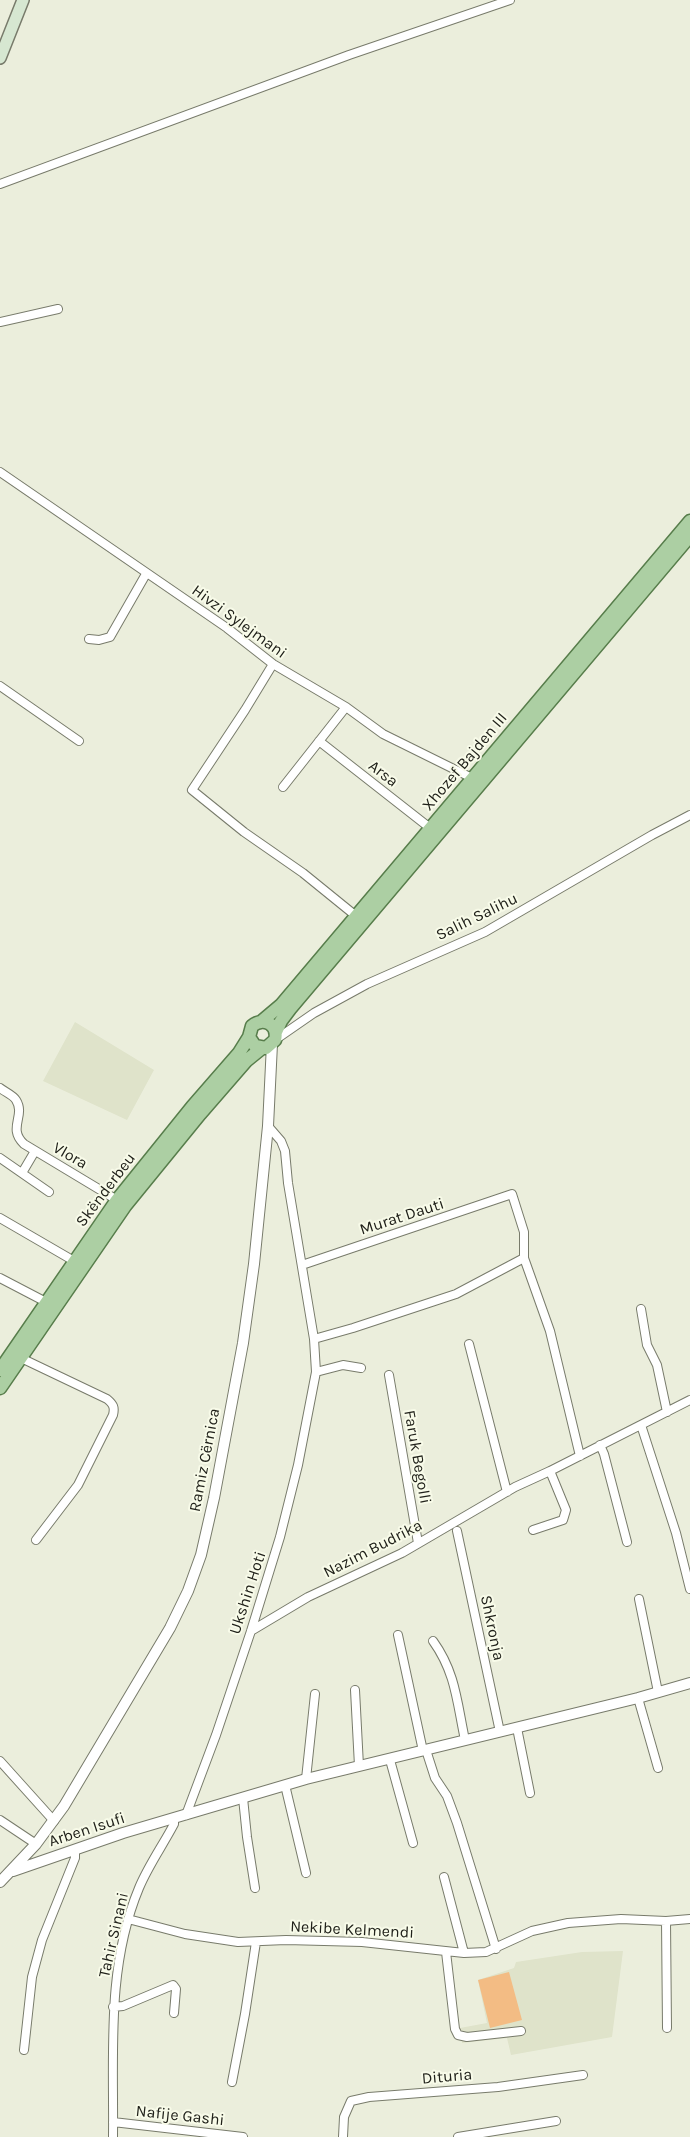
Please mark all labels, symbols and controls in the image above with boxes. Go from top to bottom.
street label: Hivzi Sylejmani [188,581,290,663]
street label: Xhozef Bajden III [418,709,512,815]
street label: Arsa [364,757,402,791]
street label: Salih Salihu [433,889,521,945]
street label: Vlora [49,1138,91,1174]
street label: Skënderbeu [72,1149,140,1231]
street label: Murat Dauti [357,1194,447,1240]
street label: Ramiz Cërnica [186,1407,224,1513]
street label: Faruk Begolli [399,1409,435,1505]
street label: Nazim Budrika [320,1516,426,1582]
street label: Ukshin Hoti [226,1549,270,1637]
street label: Shkronja [476,1594,508,1662]
street label: Arben Isufi [46,1809,128,1851]
street label: Tahir Sinani [95,1891,133,1979]
street label: Nekibe Kelmendi [290,1917,414,1943]
street label: Dituria [421,2065,473,2089]
street label: Nafije Gashi [135,2102,225,2130]

